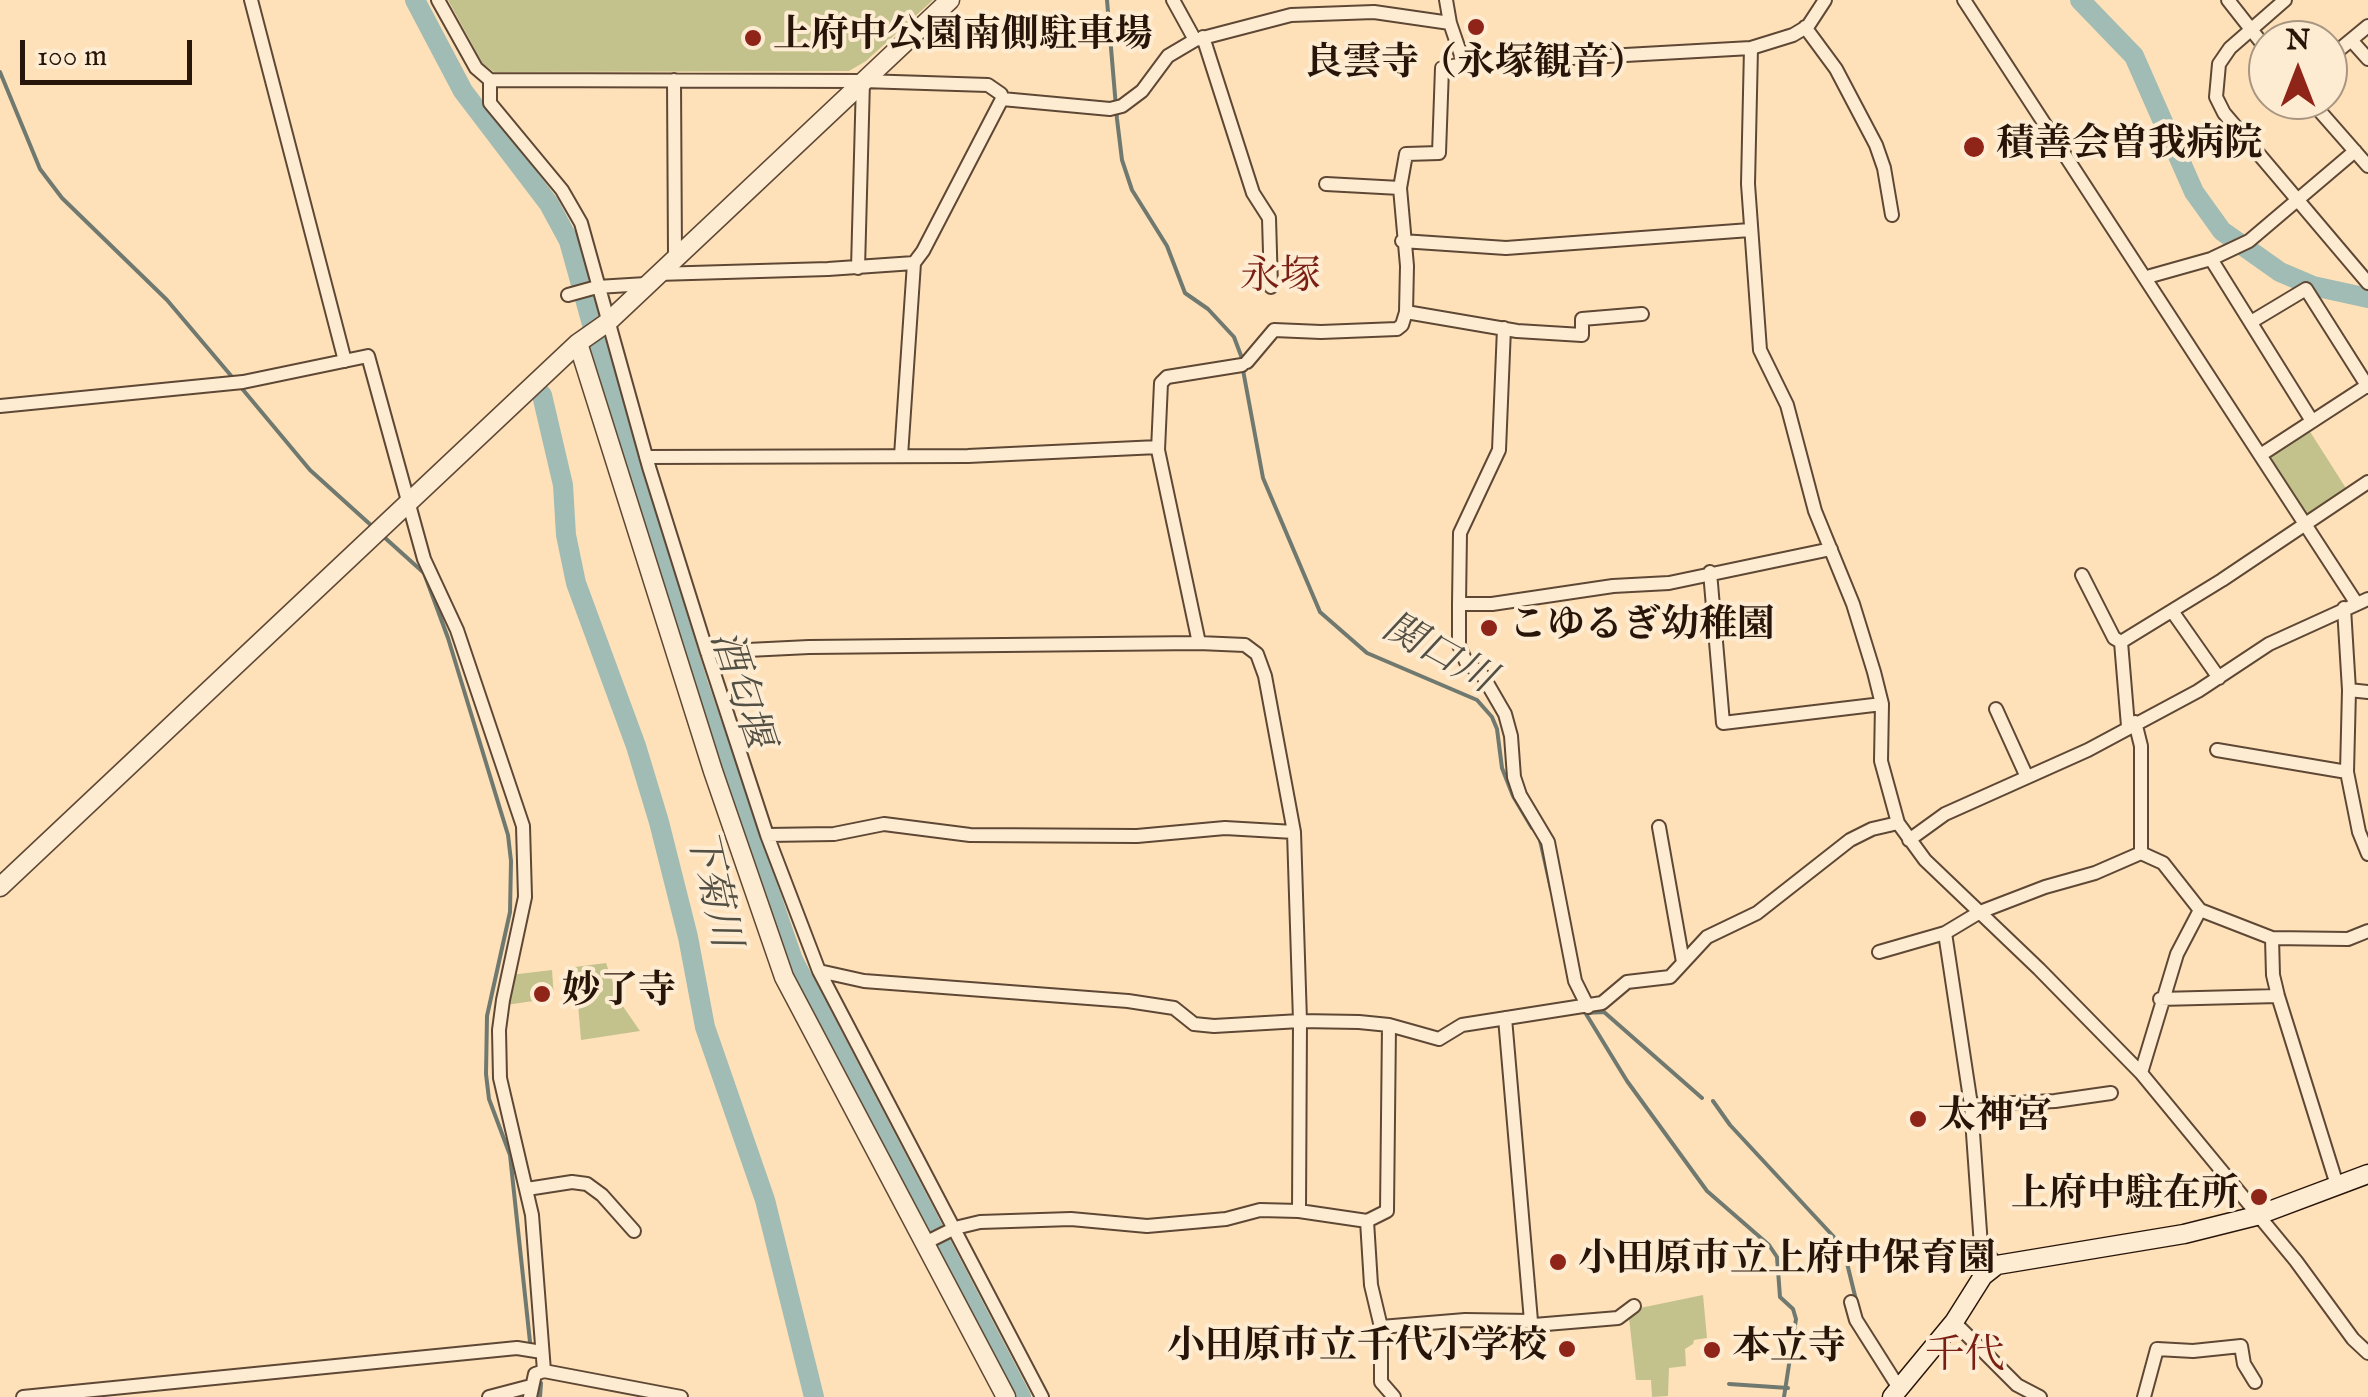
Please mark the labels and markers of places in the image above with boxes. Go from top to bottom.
place label: 上府中公園南側駐車場 [773,15,1153,61]
marker: 良雲寺（永塚観音） [1465,16,1487,38]
marker: 上府中公園南側駐車場 [742,27,764,49]
place label: 良雲寺（永塚観音） [1305,43,1647,89]
place label: 積善会曽我病院 [1996,124,2262,170]
marker: 積善会曽我病院 [1961,134,1987,160]
place label: こゆるぎ幼稚園 [1509,605,1775,651]
marker: こゆるぎ幼稚園 [1478,617,1500,639]
place label: 妙了寺 [562,971,676,1017]
marker: 妙了寺 [531,983,553,1005]
place label: 太神宮 [1938,1096,2052,1142]
marker: 太神宮 [1907,1108,1929,1130]
place label: 上府中駐在所 [2011,1174,2239,1220]
marker: 上府中駐在所 [2248,1186,2270,1208]
place label: 小田原市立上府中保育園 [1578,1239,1996,1285]
marker: 小田原市立上府中保育園 [1547,1251,1569,1273]
place label: 小田原市立千代小学校 [1167,1326,1547,1372]
place label: 本立寺 [1732,1327,1846,1373]
marker: 小田原市立千代小学校 [1556,1338,1578,1360]
marker: 本立寺 [1701,1339,1723,1361]

